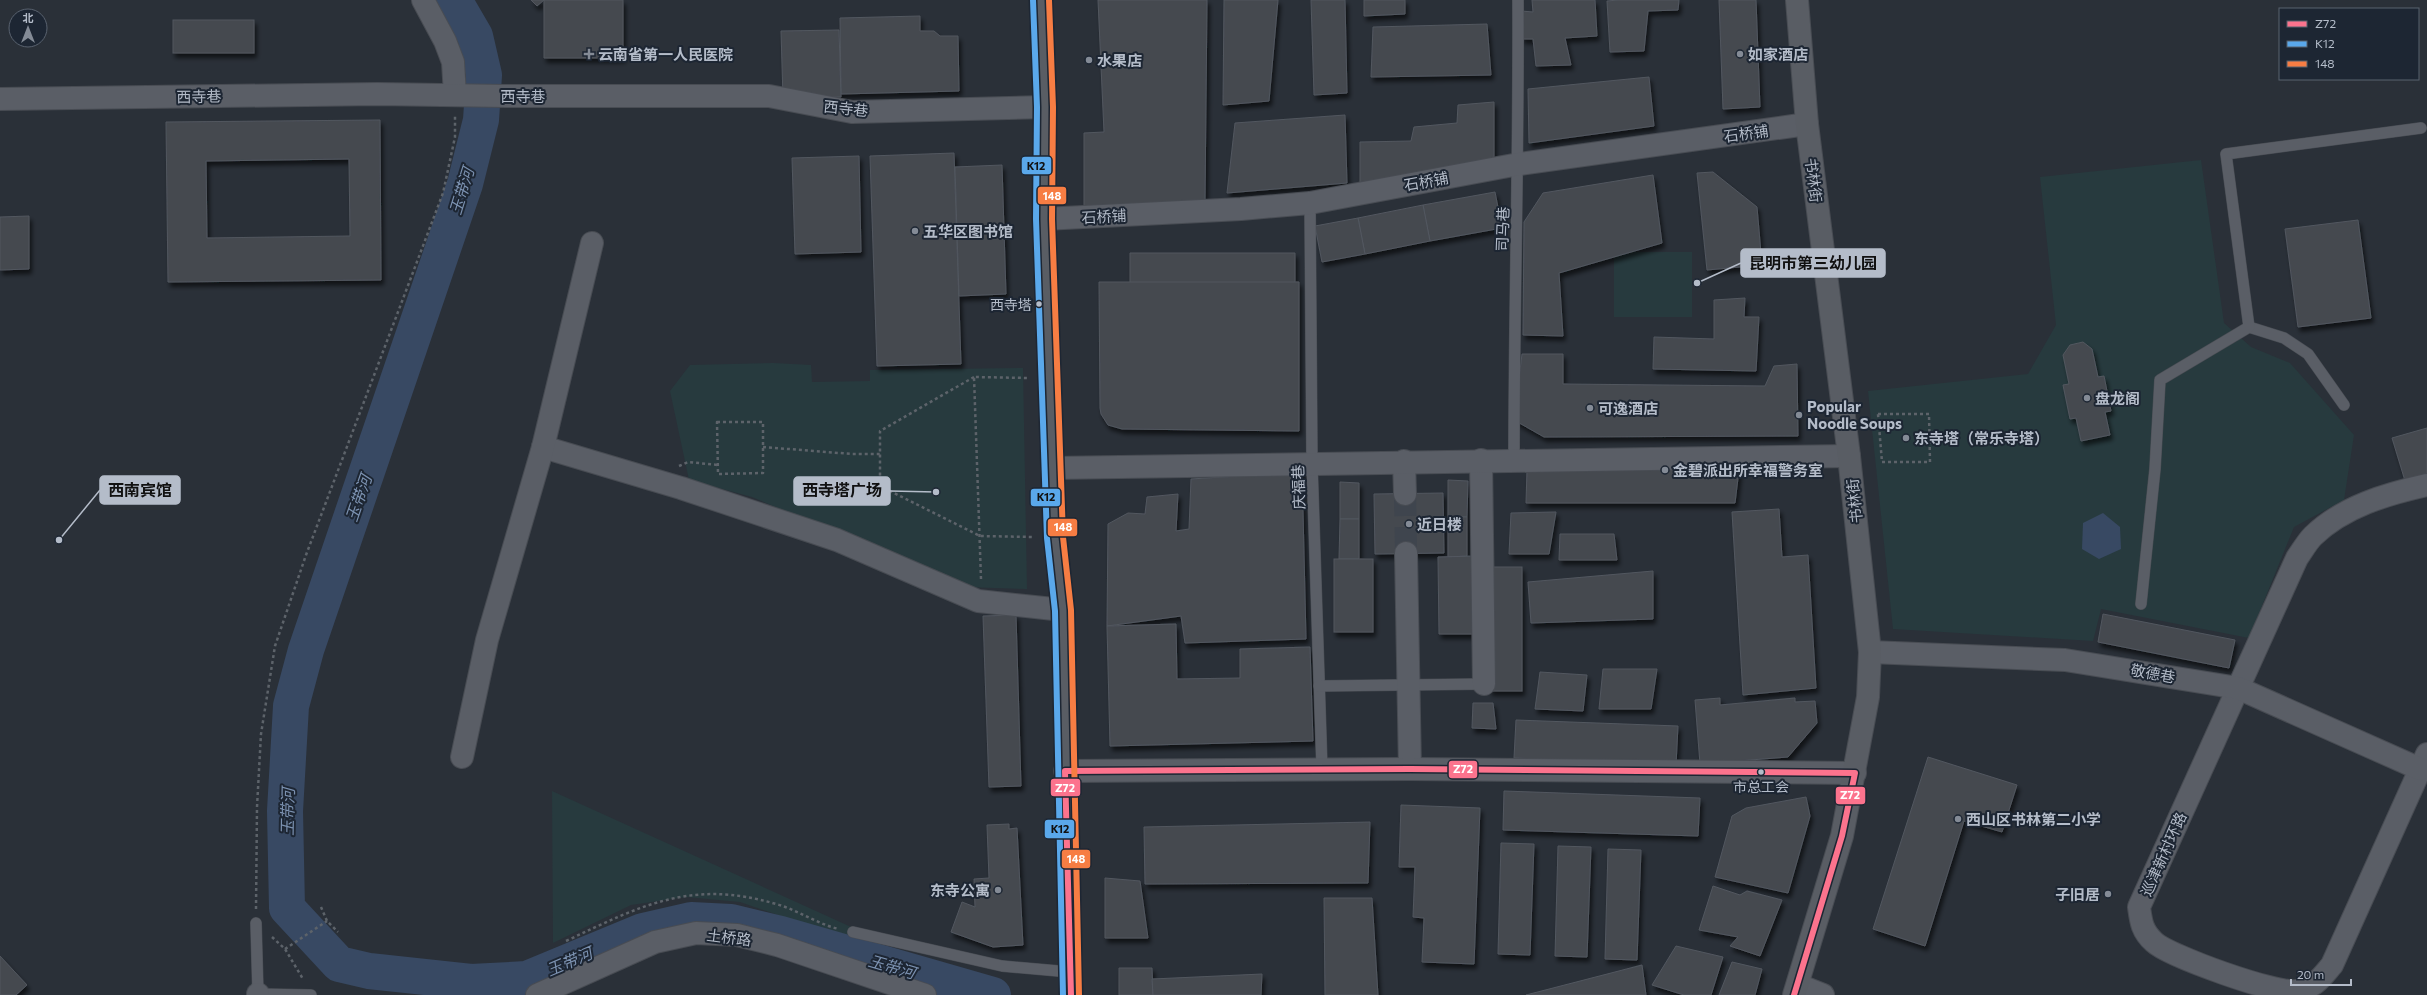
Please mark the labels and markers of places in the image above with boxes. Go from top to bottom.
place label: 云南省第一人民医院 [598,45,733,63]
place label: 如家酒店 [1748,45,1808,63]
marker: 云南省第一人民医院 [583,48,595,60]
marker: 如家酒店 [1735,49,1745,59]
place label: 水果店 [1097,51,1142,69]
marker: 水果店 [1084,55,1094,65]
place label: 五华区图书馆 [923,222,1013,240]
marker: 五华区图书馆 [910,226,920,236]
callout: 昆明市第三幼儿园 [1741,249,1885,277]
place label: 西寺塔 [990,296,1032,313]
marker: 西寺塔 [1034,299,1044,309]
place label: 盘龙阁 [2095,389,2140,407]
marker: 盘龙阁 [2082,393,2092,403]
place label: Popular Noodle Soups [1807,397,1902,432]
place label: 可逸酒店 [1598,399,1658,417]
marker: 可逸酒店 [1585,403,1595,413]
marker: Popular Noodle Soups [1794,410,1804,420]
place label: 东寺塔（常乐寺塔） [1914,429,2049,447]
marker: 东寺塔（常乐寺塔） [1901,433,1911,443]
place label: 金碧派出所幸福警务室 [1673,461,1823,479]
marker: 金碧派出所幸福警务室 [1660,465,1670,475]
callout: 西南宾馆 [100,476,180,504]
callout: 西寺塔广场 [794,477,890,505]
place label: 近日楼 [1417,515,1462,533]
marker: 近日楼 [1404,519,1414,529]
marker: 市总工会 [1756,767,1766,777]
place label: 市总工会 [1733,778,1789,795]
place label: 西山区书林第二小学 [1966,810,2101,828]
marker: 西山区书林第二小学 [1953,814,1963,824]
place label: 东寺公寓 [930,881,990,899]
marker: 东寺公寓 [993,885,1003,895]
place label: 子旧居 [2055,885,2100,903]
marker: 子旧居 [2103,889,2113,899]

